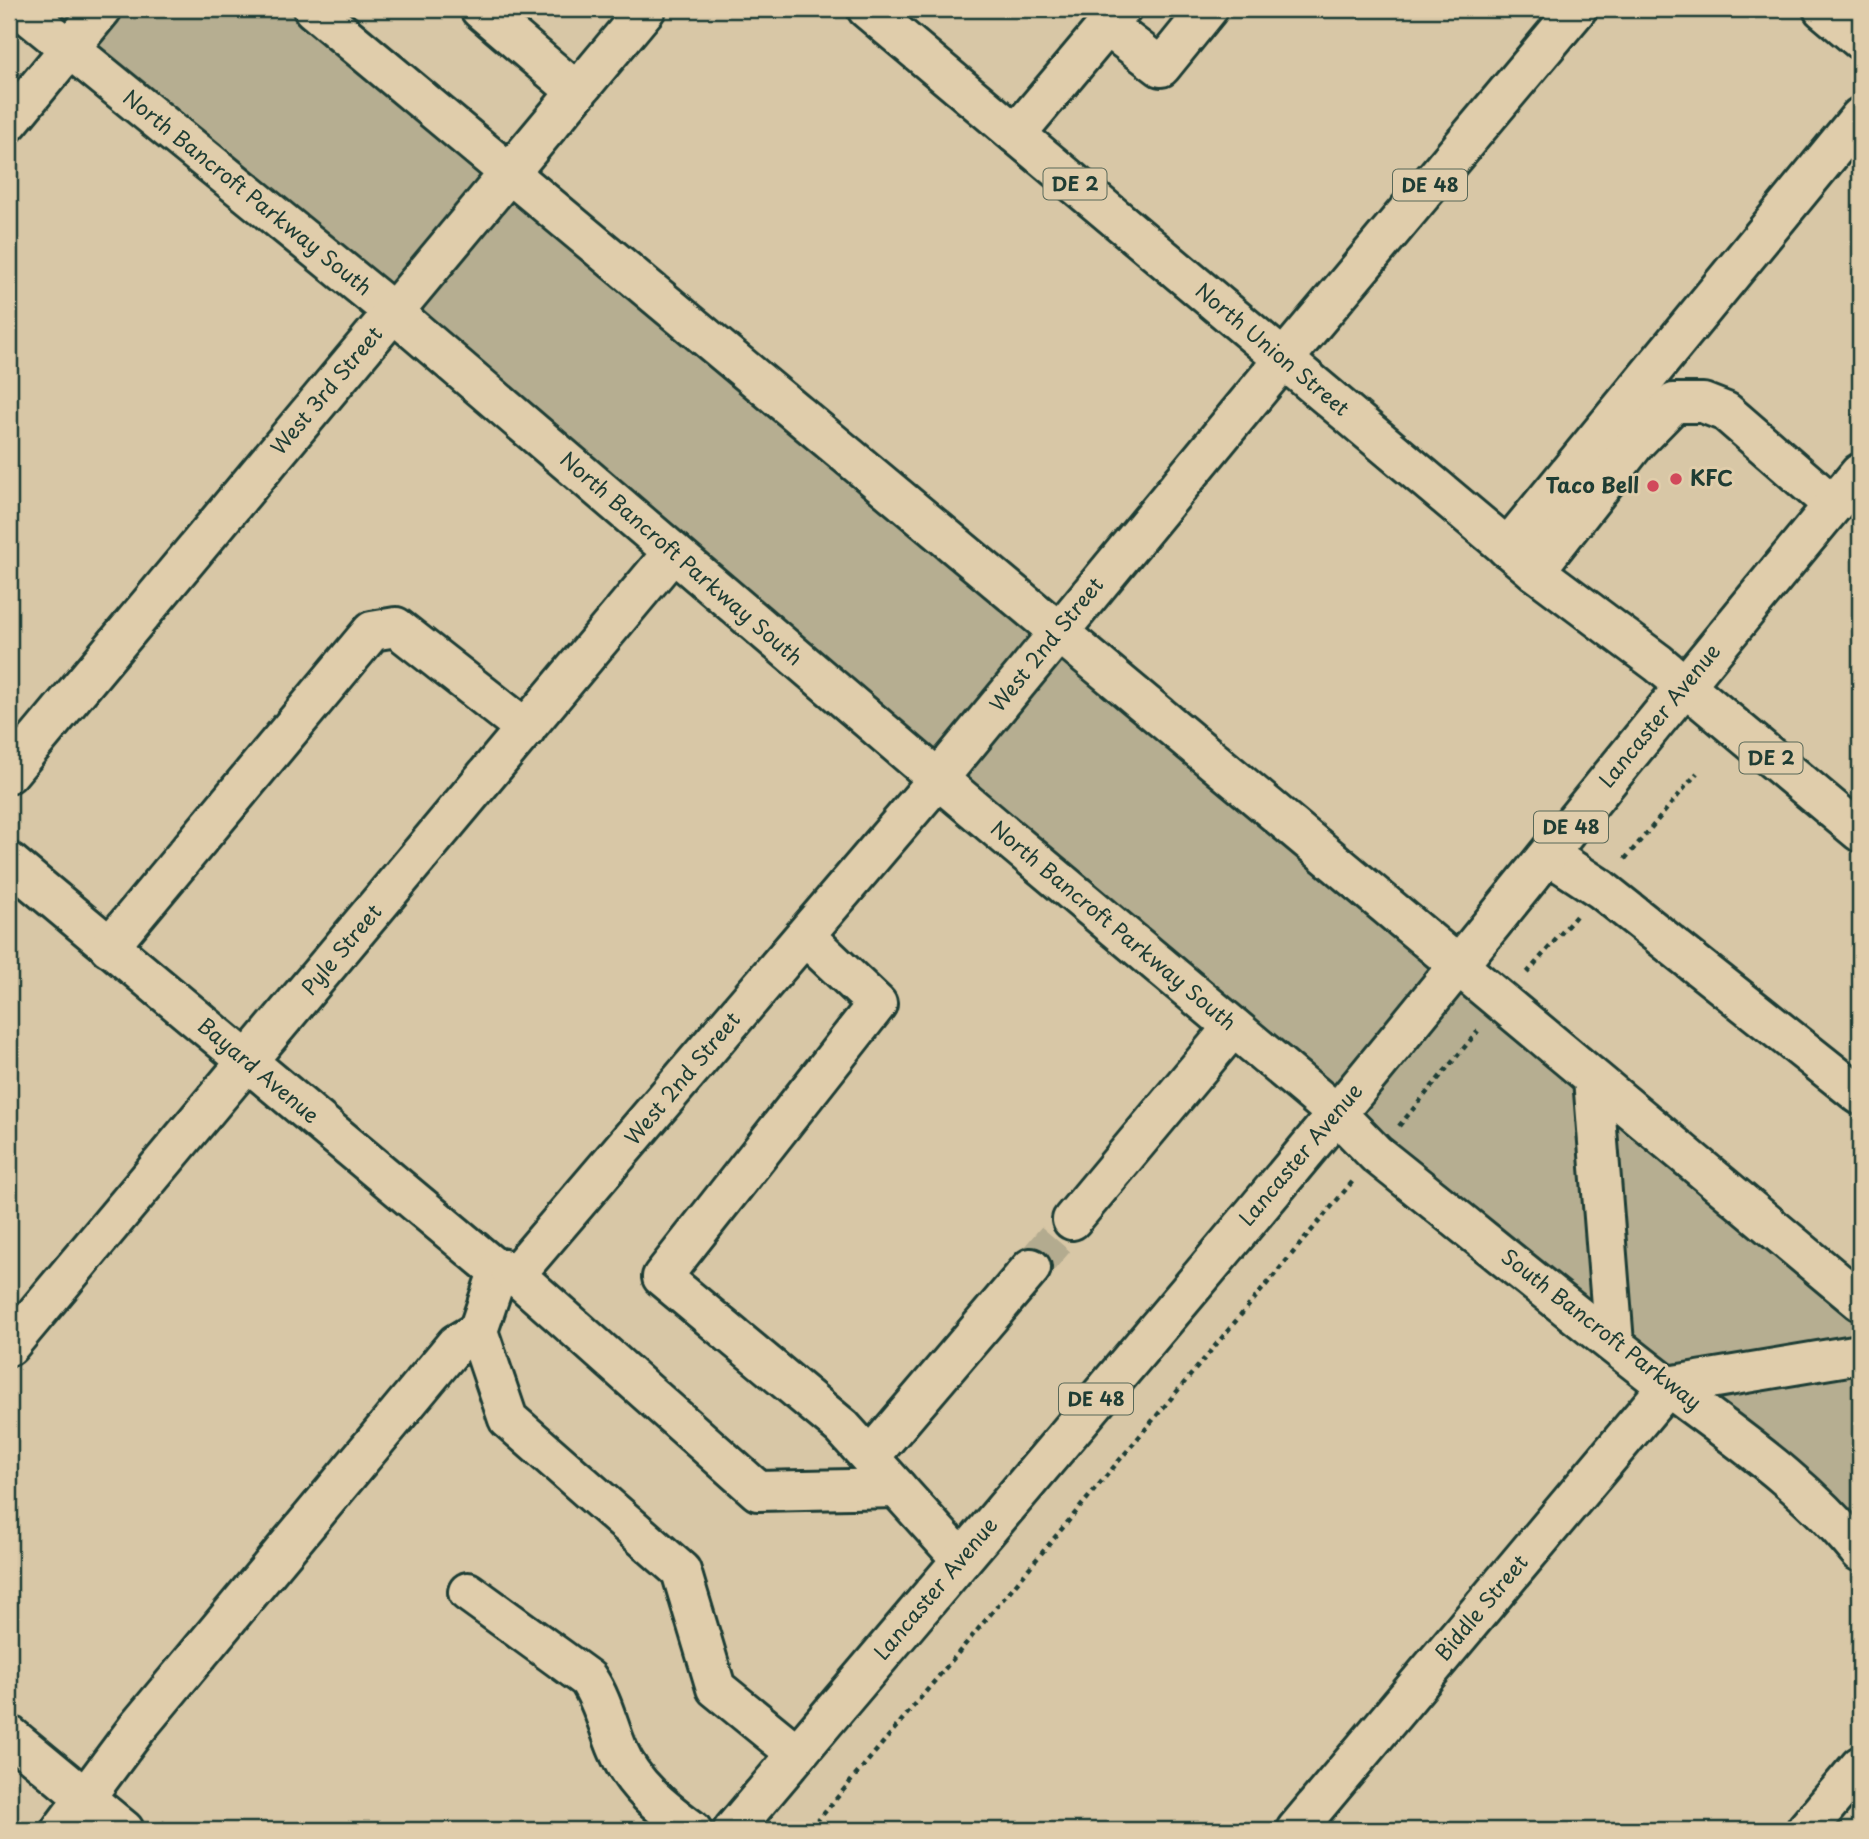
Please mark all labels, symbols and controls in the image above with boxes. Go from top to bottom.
street label: North Bancroft Parkway South [117,81,380,302]
road number: DE 2 [1044,168,1106,200]
road number: DE 48 [1393,169,1467,200]
street label: North Union Street [1189,274,1357,423]
street label: West 3rd Street [262,318,389,461]
street label: North Bancroft Parkway South [554,443,811,672]
place label: KFC [1690,461,1733,493]
place label: Taco Bell [1546,468,1639,500]
marker: KFC [1668,471,1684,487]
marker: Taco Bell [1645,478,1661,494]
street label: West 2nd Street [981,569,1110,718]
street label: Lancaster Avenue [1590,636,1727,794]
road number: DE 2 [1740,743,1802,774]
street label: North Bancroft Parkway South [984,812,1244,1037]
road number: DE 48 [1534,812,1608,842]
street label: Pyle Street [293,896,388,1001]
street label: West 2nd Street [616,1004,747,1151]
street label: Bayard Avenue [191,1009,327,1130]
street label: Lancaster Avenue [1230,1075,1369,1232]
street label: South Bancroft Parkway [1495,1240,1709,1417]
road number: DE 48 [1059,1384,1133,1414]
street label: Lancaster Avenue [865,1509,1004,1666]
street label: Biddle Street [1426,1546,1535,1667]

